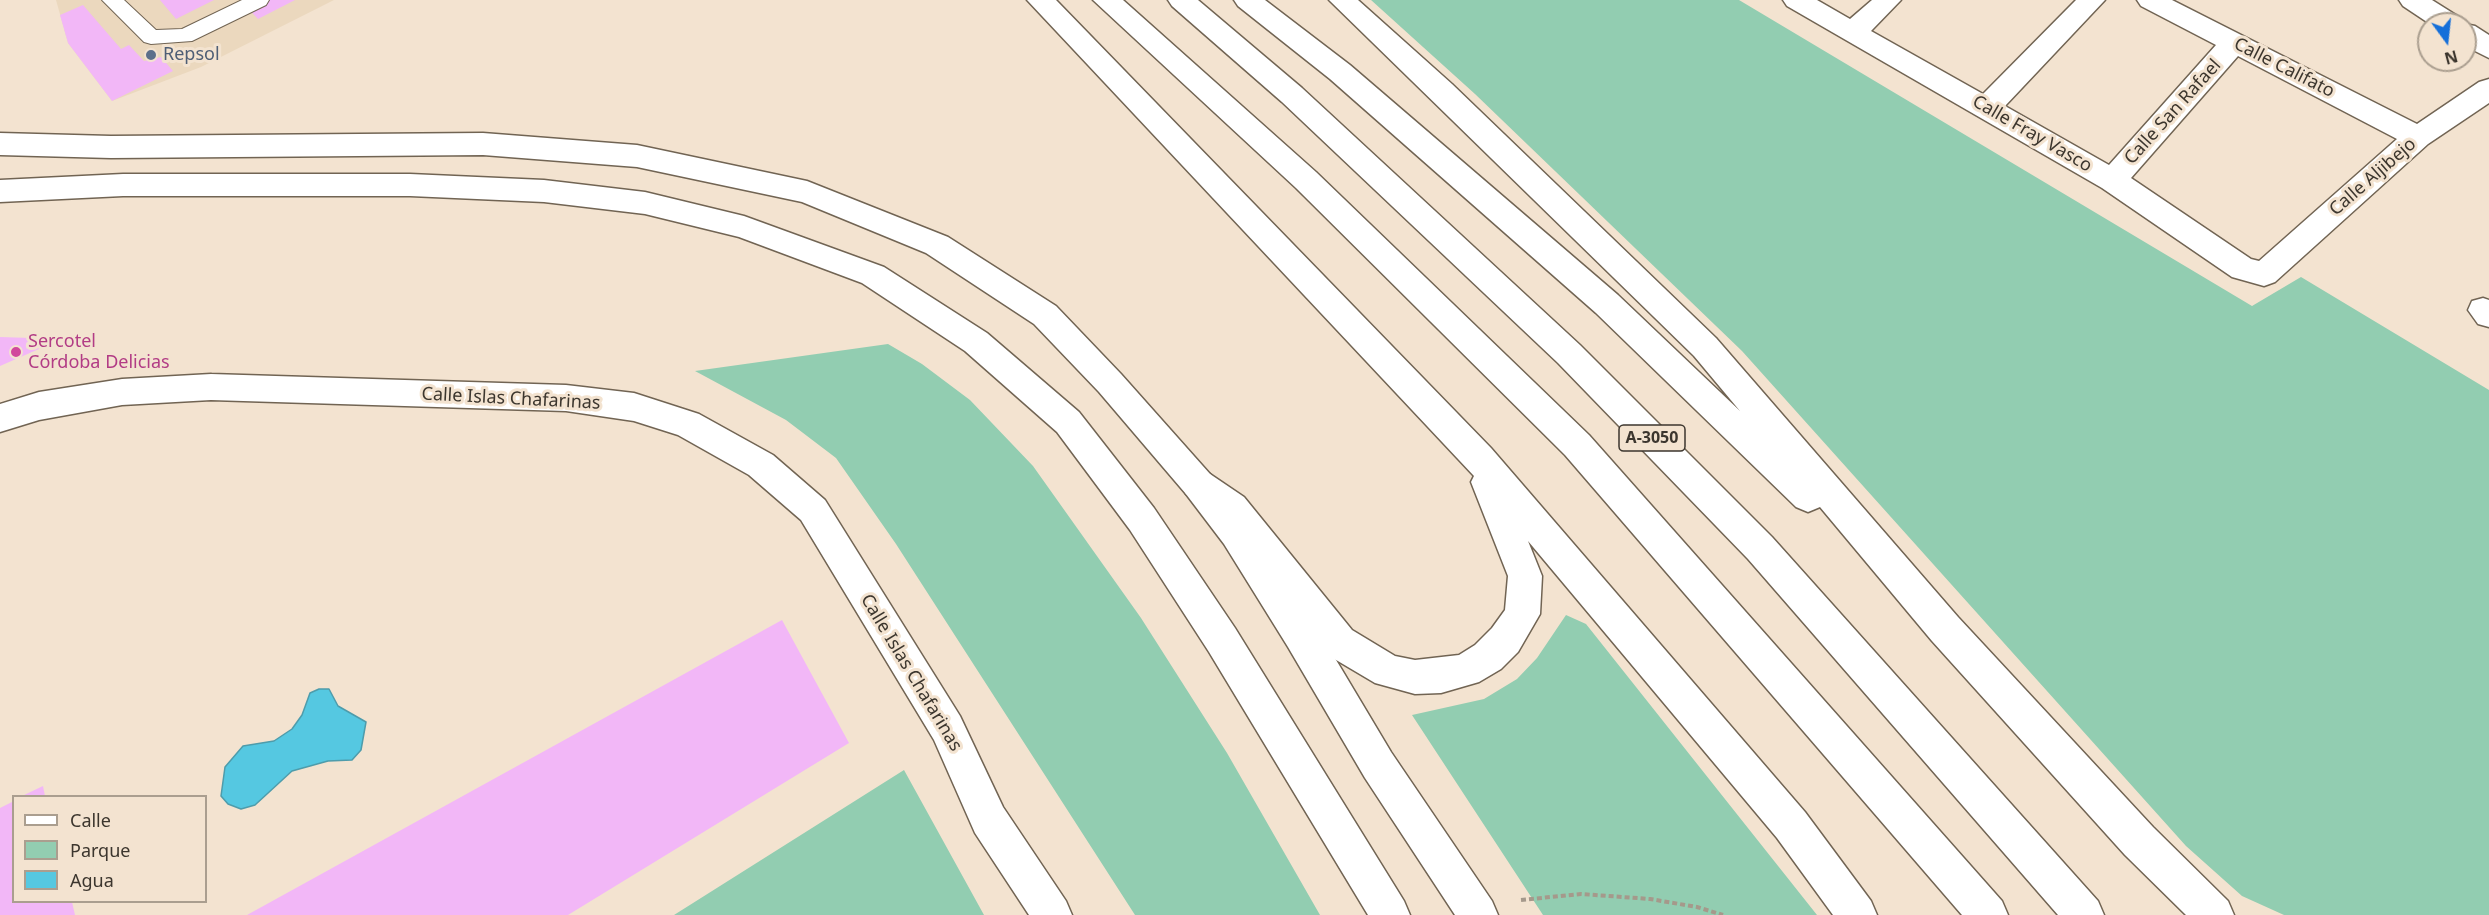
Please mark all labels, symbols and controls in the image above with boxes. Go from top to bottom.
north arrow [2417,12,2477,72]
street label: Calle Califato [2230,33,2338,103]
place label: Repsol [163,44,220,66]
text: N [2442,45,2460,70]
marker: Repsol [144,48,158,62]
street label: Calle San Rafael [2120,55,2226,169]
street label: Calle Fray Vasco [1968,91,2096,177]
street label: Calle Aljibejo [2325,133,2421,221]
place label: Sercotel Córdoba Delicias [28,331,170,374]
marker: Sercotel Córdoba Delicias [9,345,23,359]
street label: Calle Islas Chafarinas [421,384,601,414]
road number: A-3050 [1619,425,1685,451]
street label: Calle Islas Chafarinas [856,591,966,755]
legend [12,795,207,903]
text: Calle [70,808,111,832]
text: Parque [70,838,130,862]
text: Agua [70,868,114,892]

